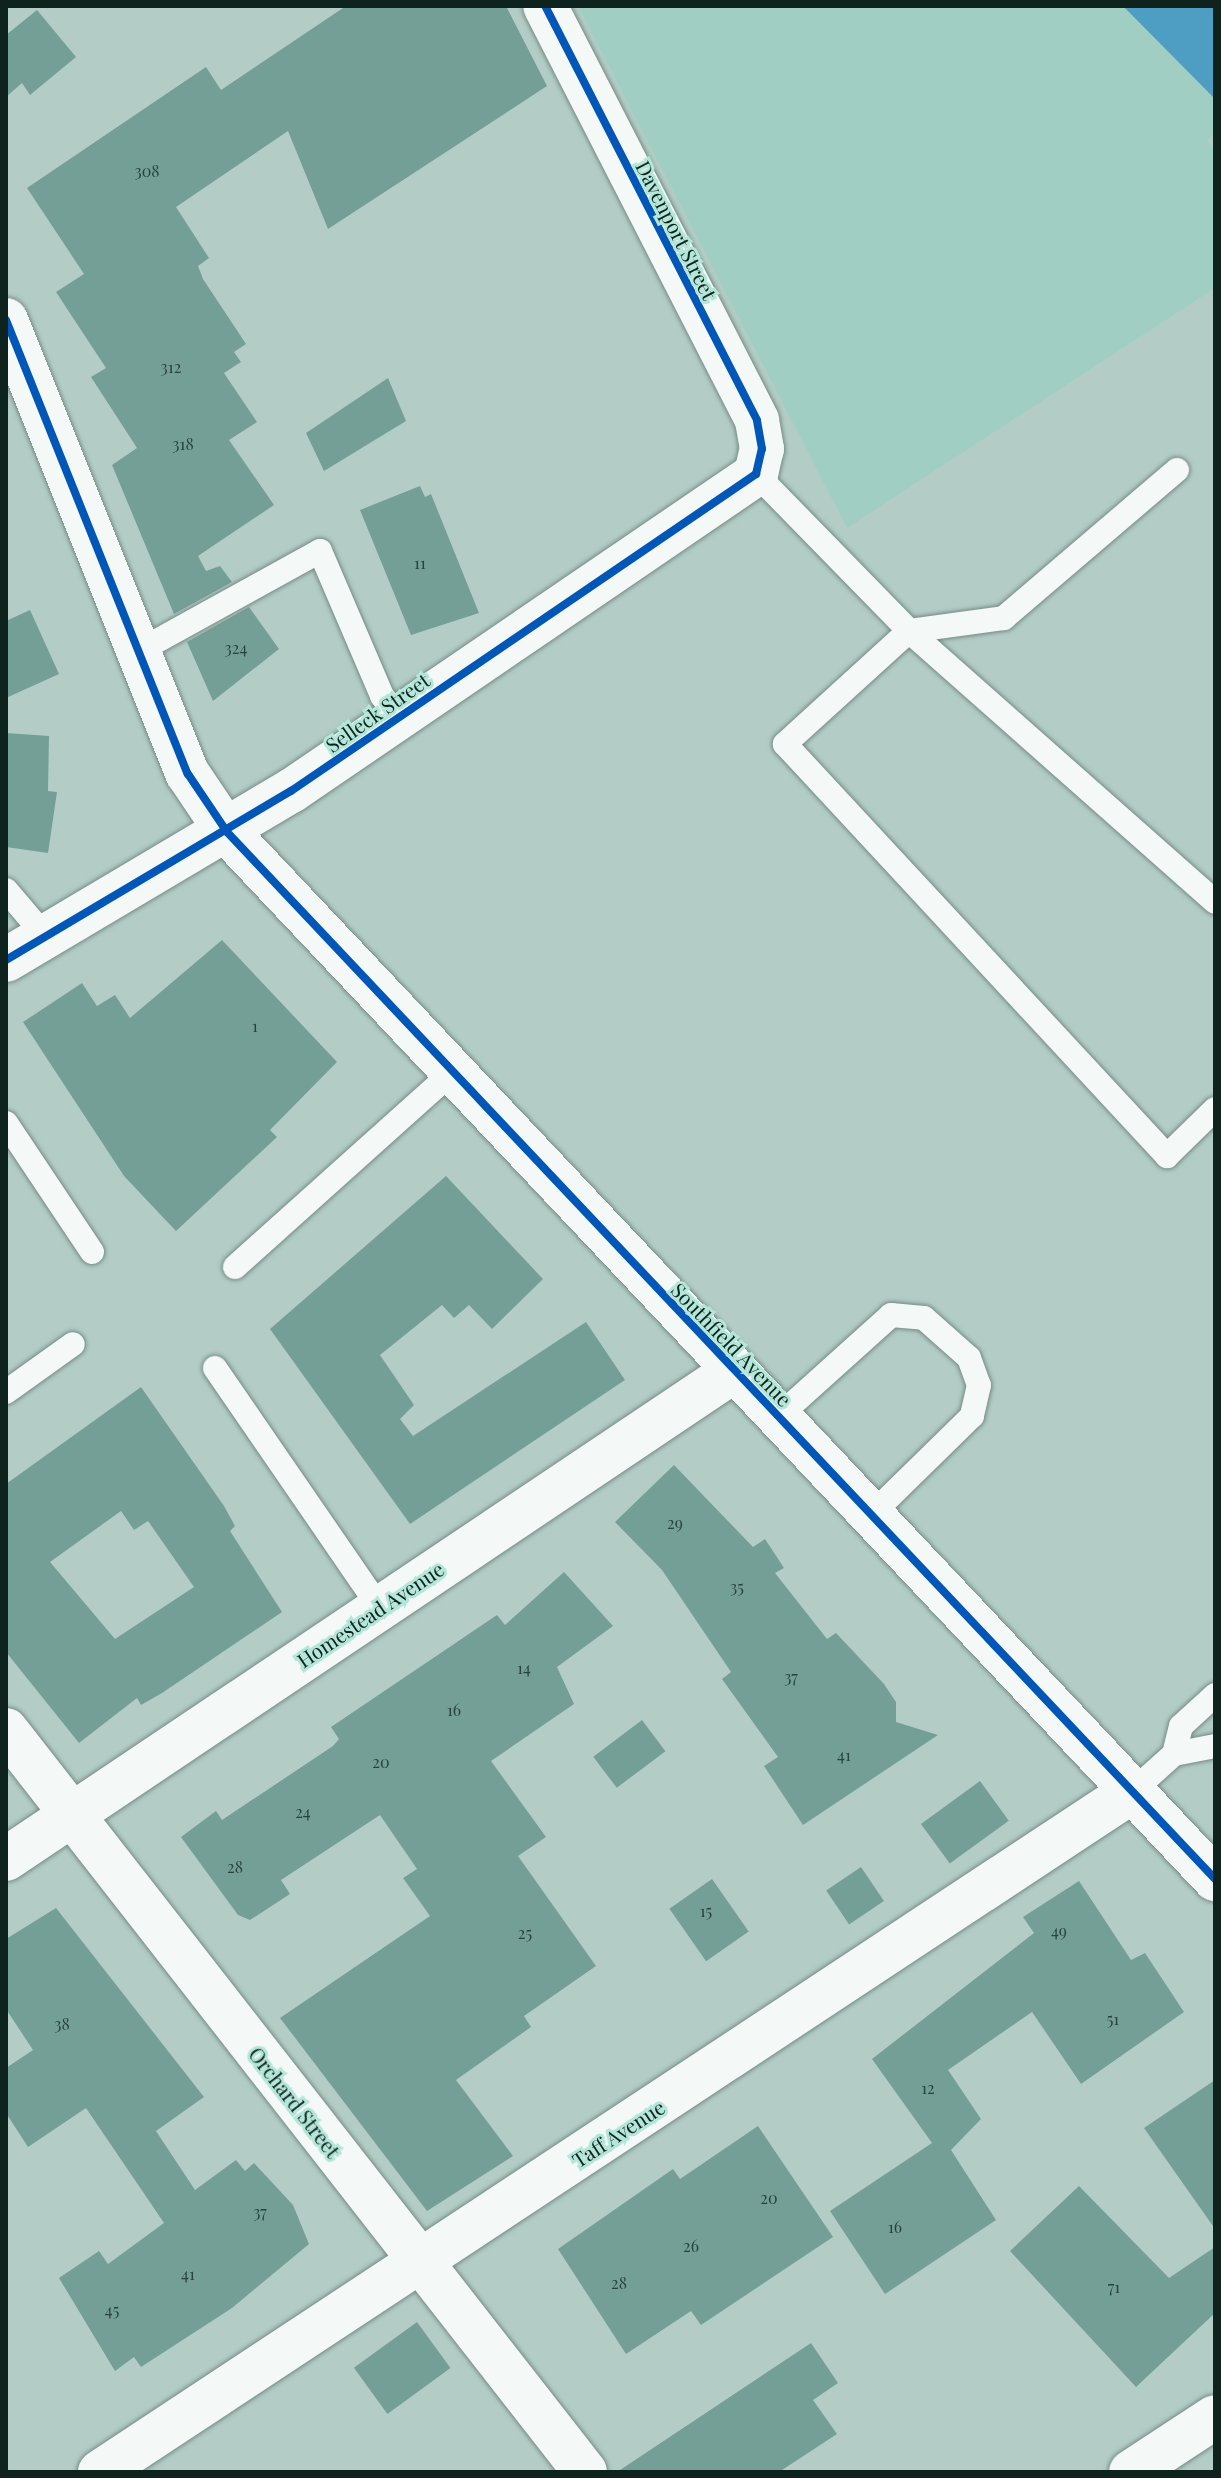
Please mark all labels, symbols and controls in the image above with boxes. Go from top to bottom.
street label: Davenport Street [632,156,722,304]
house number: 308 [134,161,160,181]
house number: 312 [161,357,181,377]
house number: 318 [172,434,194,454]
house number: 11 [414,553,426,573]
house number: 324 [225,638,247,658]
street label: Selleck Street [320,667,434,757]
house number: 1 [252,1016,258,1036]
street label: Southfield Avenue [667,1277,797,1411]
house number: 29 [667,1513,683,1533]
street label: Homestead Avenue [292,1556,448,1672]
house number: 35 [730,1577,744,1597]
house number: 14 [517,1658,531,1678]
house number: 37 [784,1667,798,1687]
house number: 16 [447,1700,461,1720]
house number: 41 [837,1745,851,1765]
house number: 20 [372,1752,390,1772]
house number: 24 [295,1802,311,1822]
house number: 28 [227,1857,243,1877]
house number: 15 [700,1901,712,1921]
house number: 49 [1051,1921,1067,1941]
house number: 25 [518,1923,532,1943]
house number: 51 [1107,2009,1119,2029]
house number: 38 [54,2014,70,2034]
street label: Orchard Street [244,2042,346,2162]
house number: 12 [921,2078,935,2098]
street label: Taff Avenue [567,2094,669,2172]
house number: 20 [760,2188,778,2208]
house number: 37 [253,2202,267,2222]
house number: 16 [888,2217,902,2237]
house number: 26 [683,2236,699,2256]
house number: 41 [181,2264,195,2284]
house number: 28 [611,2273,627,2293]
house number: 71 [1108,2277,1120,2297]
house number: 45 [105,2300,119,2320]

